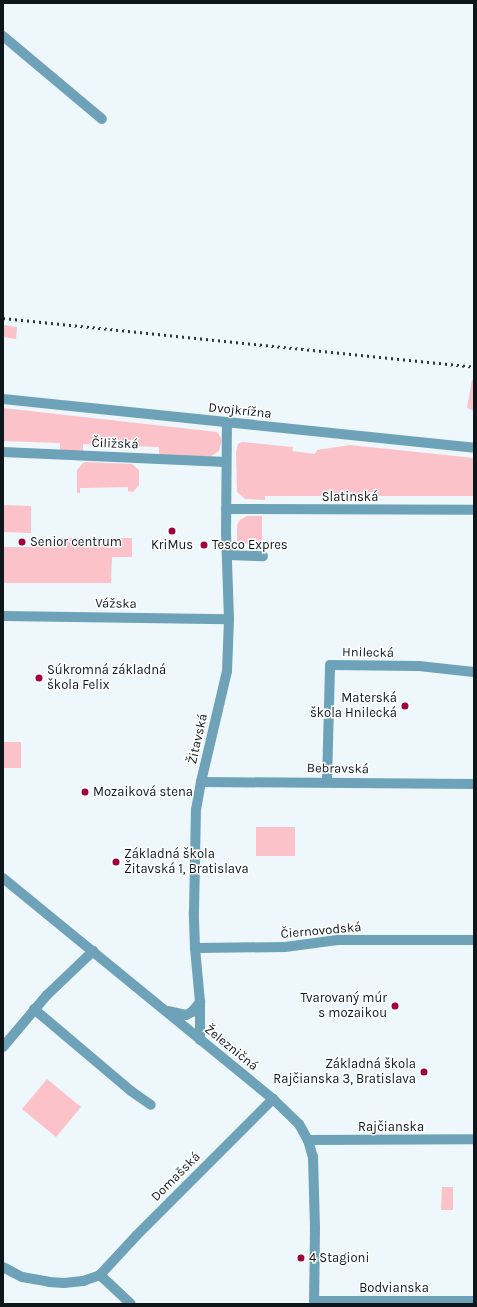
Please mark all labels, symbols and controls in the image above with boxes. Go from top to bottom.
street label: Dvojkrížna [208,400,272,422]
street label: Čiližská [91,435,139,453]
street label: Slatinská [322,489,378,505]
marker: KriMus [167,526,177,536]
place label: Senior centrum [30,534,122,550]
marker: Senior centrum [17,537,27,547]
place label: KriMus [151,537,193,553]
place label: Tesco Expres [212,537,288,553]
marker: Tesco Expres [199,540,209,550]
street label: Vážska [95,596,137,612]
street label: Hnilecká [342,645,394,661]
place label: Súkromná základná škola Felix [47,663,166,694]
marker: Súkromná základná škola Felix [34,673,44,683]
place label: Materská škola Hnilecká [310,691,397,722]
marker: Materská škola Hnilecká [400,701,410,711]
street label: Žitavská [185,712,211,766]
street label: Bebravská [307,761,369,777]
place label: Mozaiková stena [93,784,193,800]
marker: Mozaiková stena [80,787,90,797]
place label: Základná škola Žitavská 1, Bratislava [124,847,249,878]
marker: Základná škola Žitavská 1, Bratislava [111,857,121,867]
street label: Čiernovodská [280,920,362,942]
place label: Tvarovaný múr s mozaikou [301,991,387,1022]
marker: Tvarovaný múr s mozaikou [390,1001,400,1011]
street label: Železničná [201,1022,261,1074]
place label: Základná škola Rajčianska 3, Bratislava [273,1057,416,1088]
marker: Základná škola Rajčianska 3, Bratislava [419,1067,429,1077]
street label: Rajčianska [358,1119,424,1135]
street label: Domašská [148,1149,204,1205]
place label: 4 Stagioni [309,1250,369,1266]
marker: 4 Stagioni [296,1253,306,1263]
street label: Bodvianska [359,1280,429,1296]

